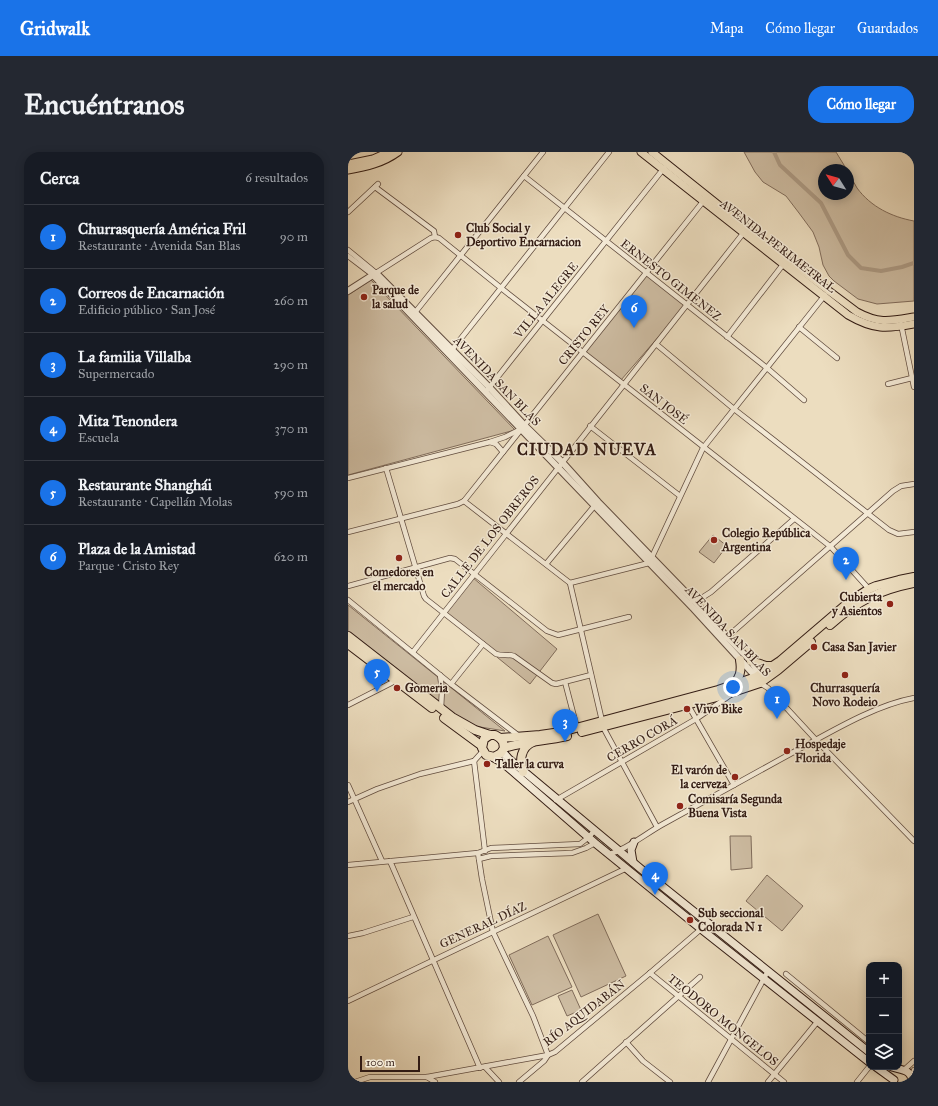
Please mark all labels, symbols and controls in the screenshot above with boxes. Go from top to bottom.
text: Gridwalk [20,17,90,40]
text: Mapa [710,20,743,37]
text: Cómo llegar [765,20,835,37]
text: Guardados [857,20,918,37]
button: Cómo llegar [808,86,914,123]
text: Encuéntranos [24,87,185,122]
north arrow [818,164,854,200]
text: Cerca [40,168,79,189]
text: 6 resultados [245,170,308,186]
street label: AVENIDA PERIMETRAL [717,196,839,296]
text: Churrasquería América Fril [78,220,246,238]
place label: Club Social y Deportivo Encarnacion [466,221,582,250]
text: 1 [50,229,56,245]
text: 90 m [280,229,308,245]
marker: Club Social y Deportivo Encarnacion [453,230,463,240]
street label: ERNESTO GIMENEZ [618,236,724,324]
text: Restaurante · Avenida San Blas [78,238,240,254]
street label: VILLA ALEGRE [510,259,581,342]
place label: Parque de la salud [371,283,419,311]
text: Correos de Encarnación [78,284,224,302]
marker: Parque de la salud [359,292,369,302]
text: 2 [50,293,56,309]
text: 260 m [274,293,308,309]
pin: 6 [621,295,647,328]
text: Edificio público · San José [78,302,215,318]
street label: CRISTO REY [556,302,613,368]
street label: AVENIDA SAN BLAS [450,333,543,429]
text: La familia Villalba [78,348,191,366]
text: 3 [50,357,56,373]
text: 290 m [273,357,308,373]
text: Supermercado [78,366,154,382]
street label: SAN JOSÉ [637,379,692,428]
text: Mita Tenondera [78,412,177,430]
text: 4 [49,421,57,437]
text: 370 m [275,421,308,437]
text: Escuela [78,430,119,446]
district label: CIUDAD NUEVA [517,440,657,459]
street label: CALLE DE LOS OBREROS [438,473,542,601]
text: Restaurante Shanghái [78,476,212,494]
text: 5 [50,485,56,501]
text: 590 m [274,485,308,501]
text: Restaurante · Capellán Molas [78,494,232,510]
place label: Colegio República Argentina [721,526,811,555]
marker: Colegio República Argentina [709,535,719,545]
text: Plaza de la Amistad [78,540,196,558]
pin: 2 [833,547,859,580]
text: 6 [50,549,56,565]
text: 620 m [274,549,308,565]
marker: Comedores en el mercado [394,553,404,563]
text: Parque · Cristo Rey [78,558,179,574]
place label: Comedores en el mercado [364,565,434,593]
street label: AVENIDA SAN BLAS [682,582,774,679]
place label: Cubierta y Asientos [831,590,883,619]
marker: Cubierta y Asientos [885,599,895,609]
place label: Casa San Javier [822,640,897,655]
marker: Casa San Javier [809,642,819,652]
pin: 5 [364,659,390,692]
marker: Churrasquería Novo Rodeio [840,670,850,680]
your location [723,677,743,697]
place label: Gomeria [405,681,449,695]
place label: Churrasquería Novo Rodeio [810,681,881,709]
marker: Gomeria [392,683,402,693]
pin: 1 [764,686,790,719]
place label: Vivo Bike [694,702,743,716]
marker: Vivo Bike [682,704,692,714]
pin: 3 [552,709,578,742]
street label: CERRO CORÁ [604,712,680,765]
place label: Hospedaje Florida [795,737,846,765]
marker: Hospedaje Florida [782,746,792,756]
place label: Taller la curva [494,757,565,771]
marker: Taller la curva [482,759,492,769]
place label: El varón de la cerveza [671,763,728,791]
marker: El varón de la cerveza [730,772,740,782]
place label: Comisaría Segunda Buena Vista [688,792,783,820]
marker: Comisaría Segunda Buena Vista [675,801,685,811]
pin: 4 [642,862,668,895]
street label: GENERAL DÍAZ [437,897,529,951]
place label: Sub seccional Colorada N 1 [698,906,764,934]
marker: Sub seccional Colorada N 1 [685,915,695,925]
map controls [866,962,902,1070]
button: + [866,962,902,998]
street label: TEODORO MONGELOS [665,971,781,1069]
street label: RÍO AQUIDABÁN [539,975,627,1049]
button: − [866,998,902,1034]
button: layers [866,1034,902,1070]
scale bar [360,1054,420,1073]
text: 100 m [366,1056,395,1069]

